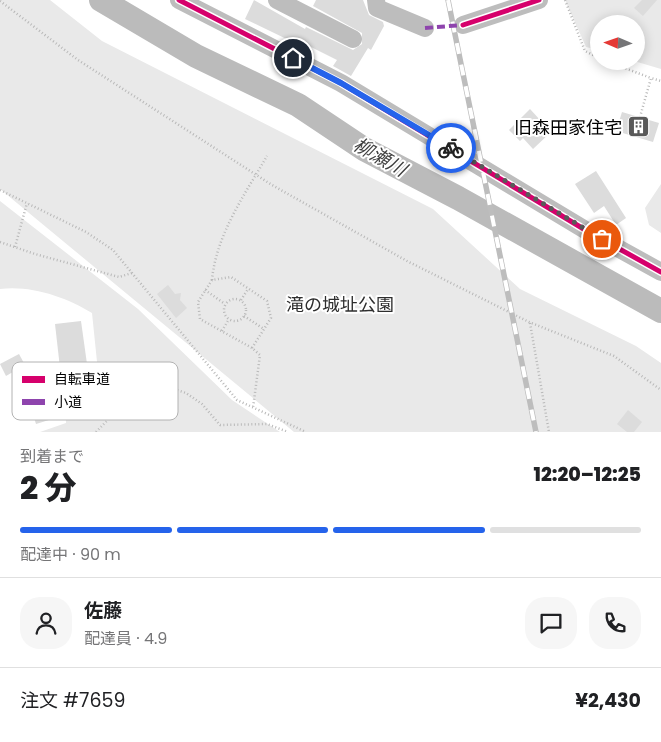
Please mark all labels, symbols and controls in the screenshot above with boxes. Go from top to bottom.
north arrow [590,15,645,70]
map controls [590,15,645,70]
pin [272,37,314,79]
icon: home [279,44,307,72]
place label: 旧森田家住宅 [514,115,622,140]
building icon: 旧森田家住宅 [626,115,650,139]
courier [426,123,476,173]
water label: 柳瀬川 [349,131,413,184]
icon: bike [437,134,465,162]
pin [581,218,623,260]
icon: bag [588,225,616,253]
park label: 滝の城址公園 [286,292,394,317]
legend [12,362,178,420]
text: 自転車道 [54,369,110,389]
text: 小道 [54,392,82,412]
text: 到着まで [20,445,84,468]
text: 12:20–12:25 [534,461,641,488]
text: 2 分 [20,465,76,510]
text: 配達中 · 90 m [20,543,121,566]
button: person [20,597,72,649]
text: 佐藤 [84,597,122,624]
button: chat [525,597,577,649]
button: phone [589,597,641,649]
text: 配達員 · 4.9 [84,627,167,650]
text: 注文 #7659 [20,687,125,714]
text: ¥2,430 [575,687,641,714]

